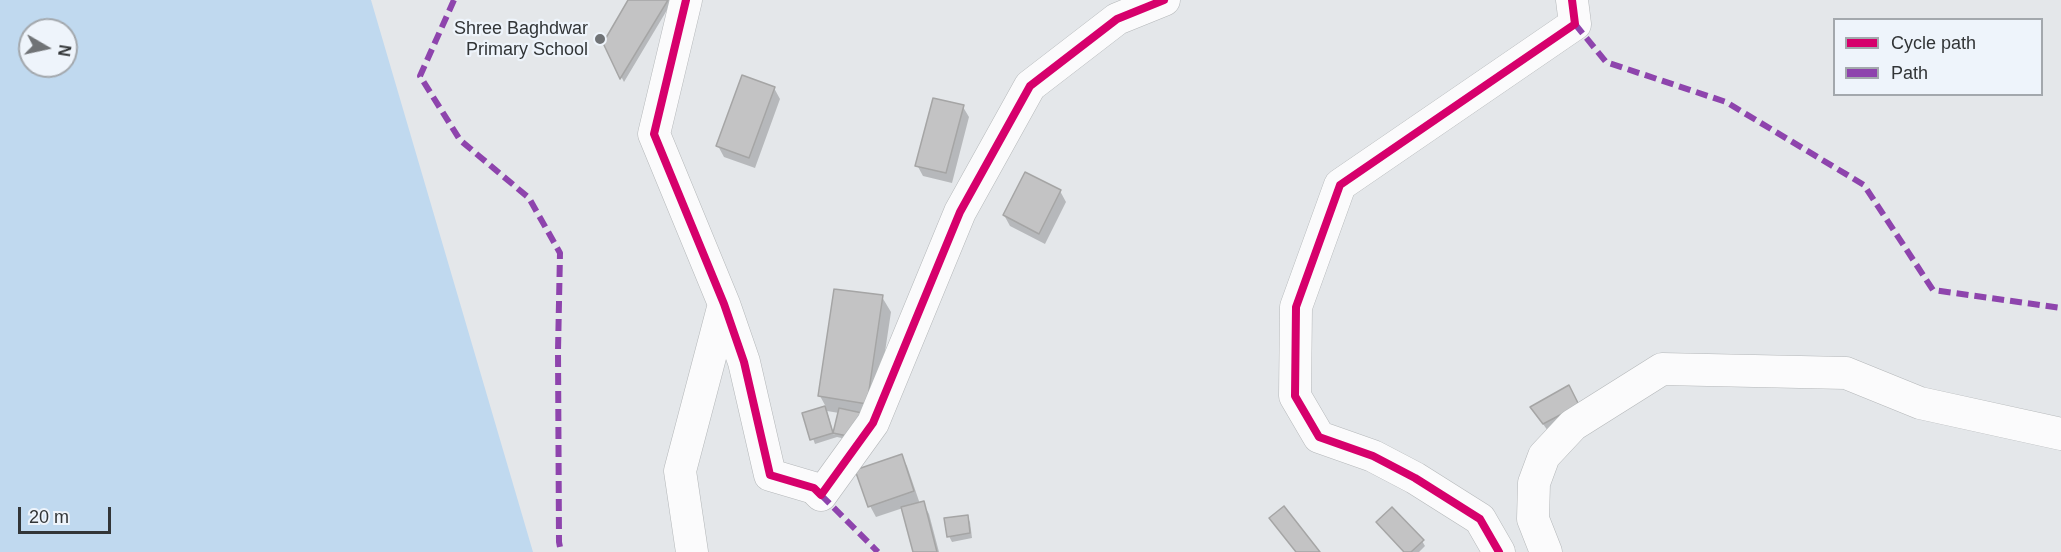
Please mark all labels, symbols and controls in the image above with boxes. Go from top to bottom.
north arrow [18,18,78,78]
place label: Shree Baghdwar Primary School [454,18,588,60]
legend [1833,18,2043,96]
marker: Shree Baghdwar Primary School [593,32,607,46]
text: Cycle path [1891,33,1976,53]
text: N [55,44,74,58]
text: Path [1891,63,1928,83]
scale bar [21,495,114,533]
text: 20 m [29,507,69,527]

